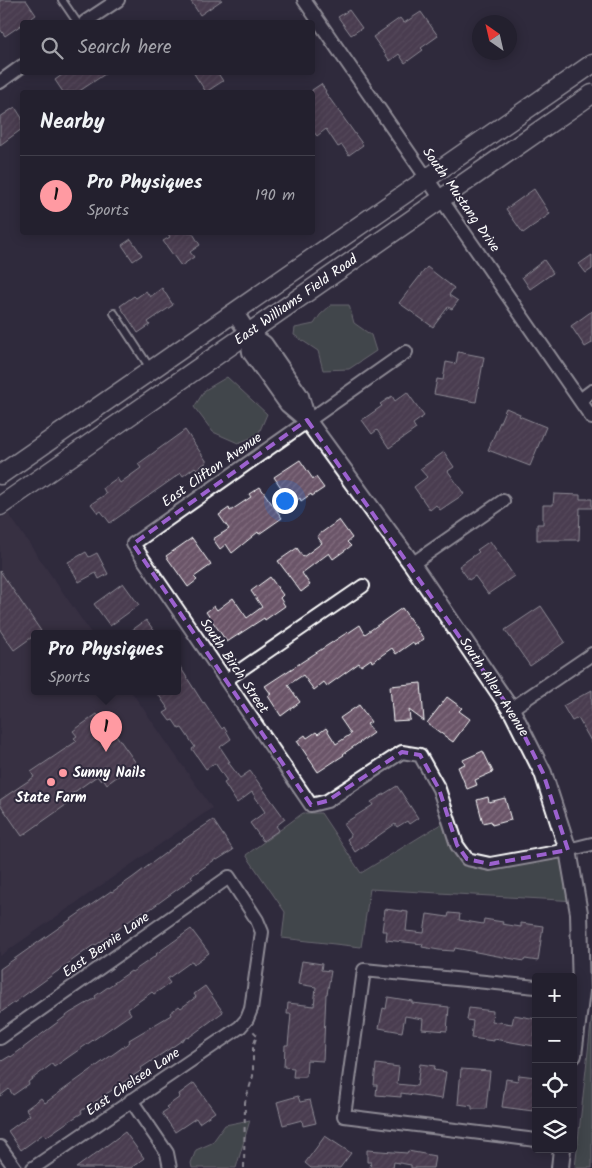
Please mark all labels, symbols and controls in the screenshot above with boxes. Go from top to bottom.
north arrow [472,15,517,60]
search box [20,20,315,75]
text: Search here [78,33,172,63]
icon: search [38,34,66,62]
text: Nearby [40,106,105,139]
street label: South Mustang Drive [417,143,506,258]
text: Pro Physiques [87,168,202,198]
text: 1 [54,183,58,208]
text: 190 m [255,183,295,208]
text: Sports [87,198,129,223]
street label: East Williams Field Road [230,248,363,351]
street label: East Clifton Avenue [157,427,267,513]
your location [272,488,298,514]
street label: South Birch Street [194,614,274,719]
popup [31,630,181,695]
street label: South Allen Avenue [453,633,535,742]
text: Pro Physiques [48,635,164,665]
text: Sports [48,665,90,690]
pin: 1 [90,711,122,752]
place label: Sunny Nails [73,762,146,784]
marker: Sunny Nails [57,767,69,779]
marker: State Farm [45,776,57,788]
place label: State Farm [16,787,87,809]
street label: East Bernie Lane [58,906,155,983]
map controls [532,973,577,1153]
button: + [532,973,577,1018]
button: − [532,1018,577,1063]
street label: East Chelsea Lane [81,1042,185,1122]
button: locate [532,1063,577,1108]
button: layers [532,1108,577,1153]

